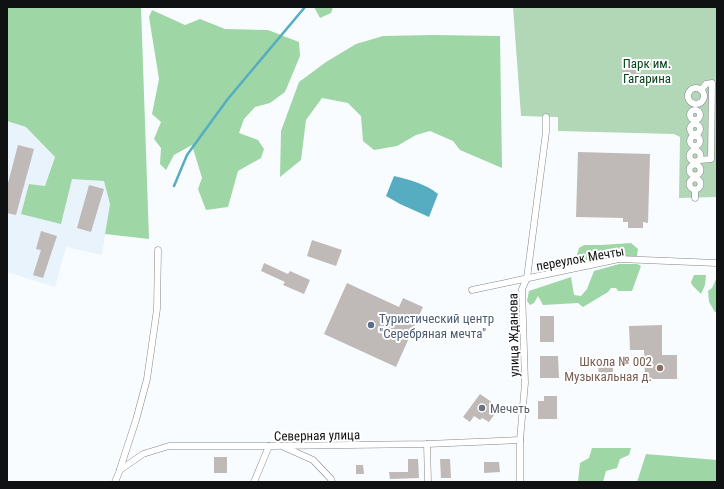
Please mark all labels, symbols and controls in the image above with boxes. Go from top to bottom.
park label: Парк им. Гагарина [623,56,671,86]
street label: переулок Мечты [535,243,625,274]
street label: улица Жданова [505,293,522,377]
place label: Туристический центр "Серебряная мечта" [379,311,494,341]
marker: Туристический центр "Серебряная мечта" [366,320,376,330]
place label: Школа № 002 Музыкальная д. [564,354,652,384]
marker: Школа № 002 Музыкальная д. [655,363,665,373]
place label: Мечеть [490,401,530,416]
marker: Мечеть [477,403,487,413]
street label: Северная улица [274,427,360,444]

